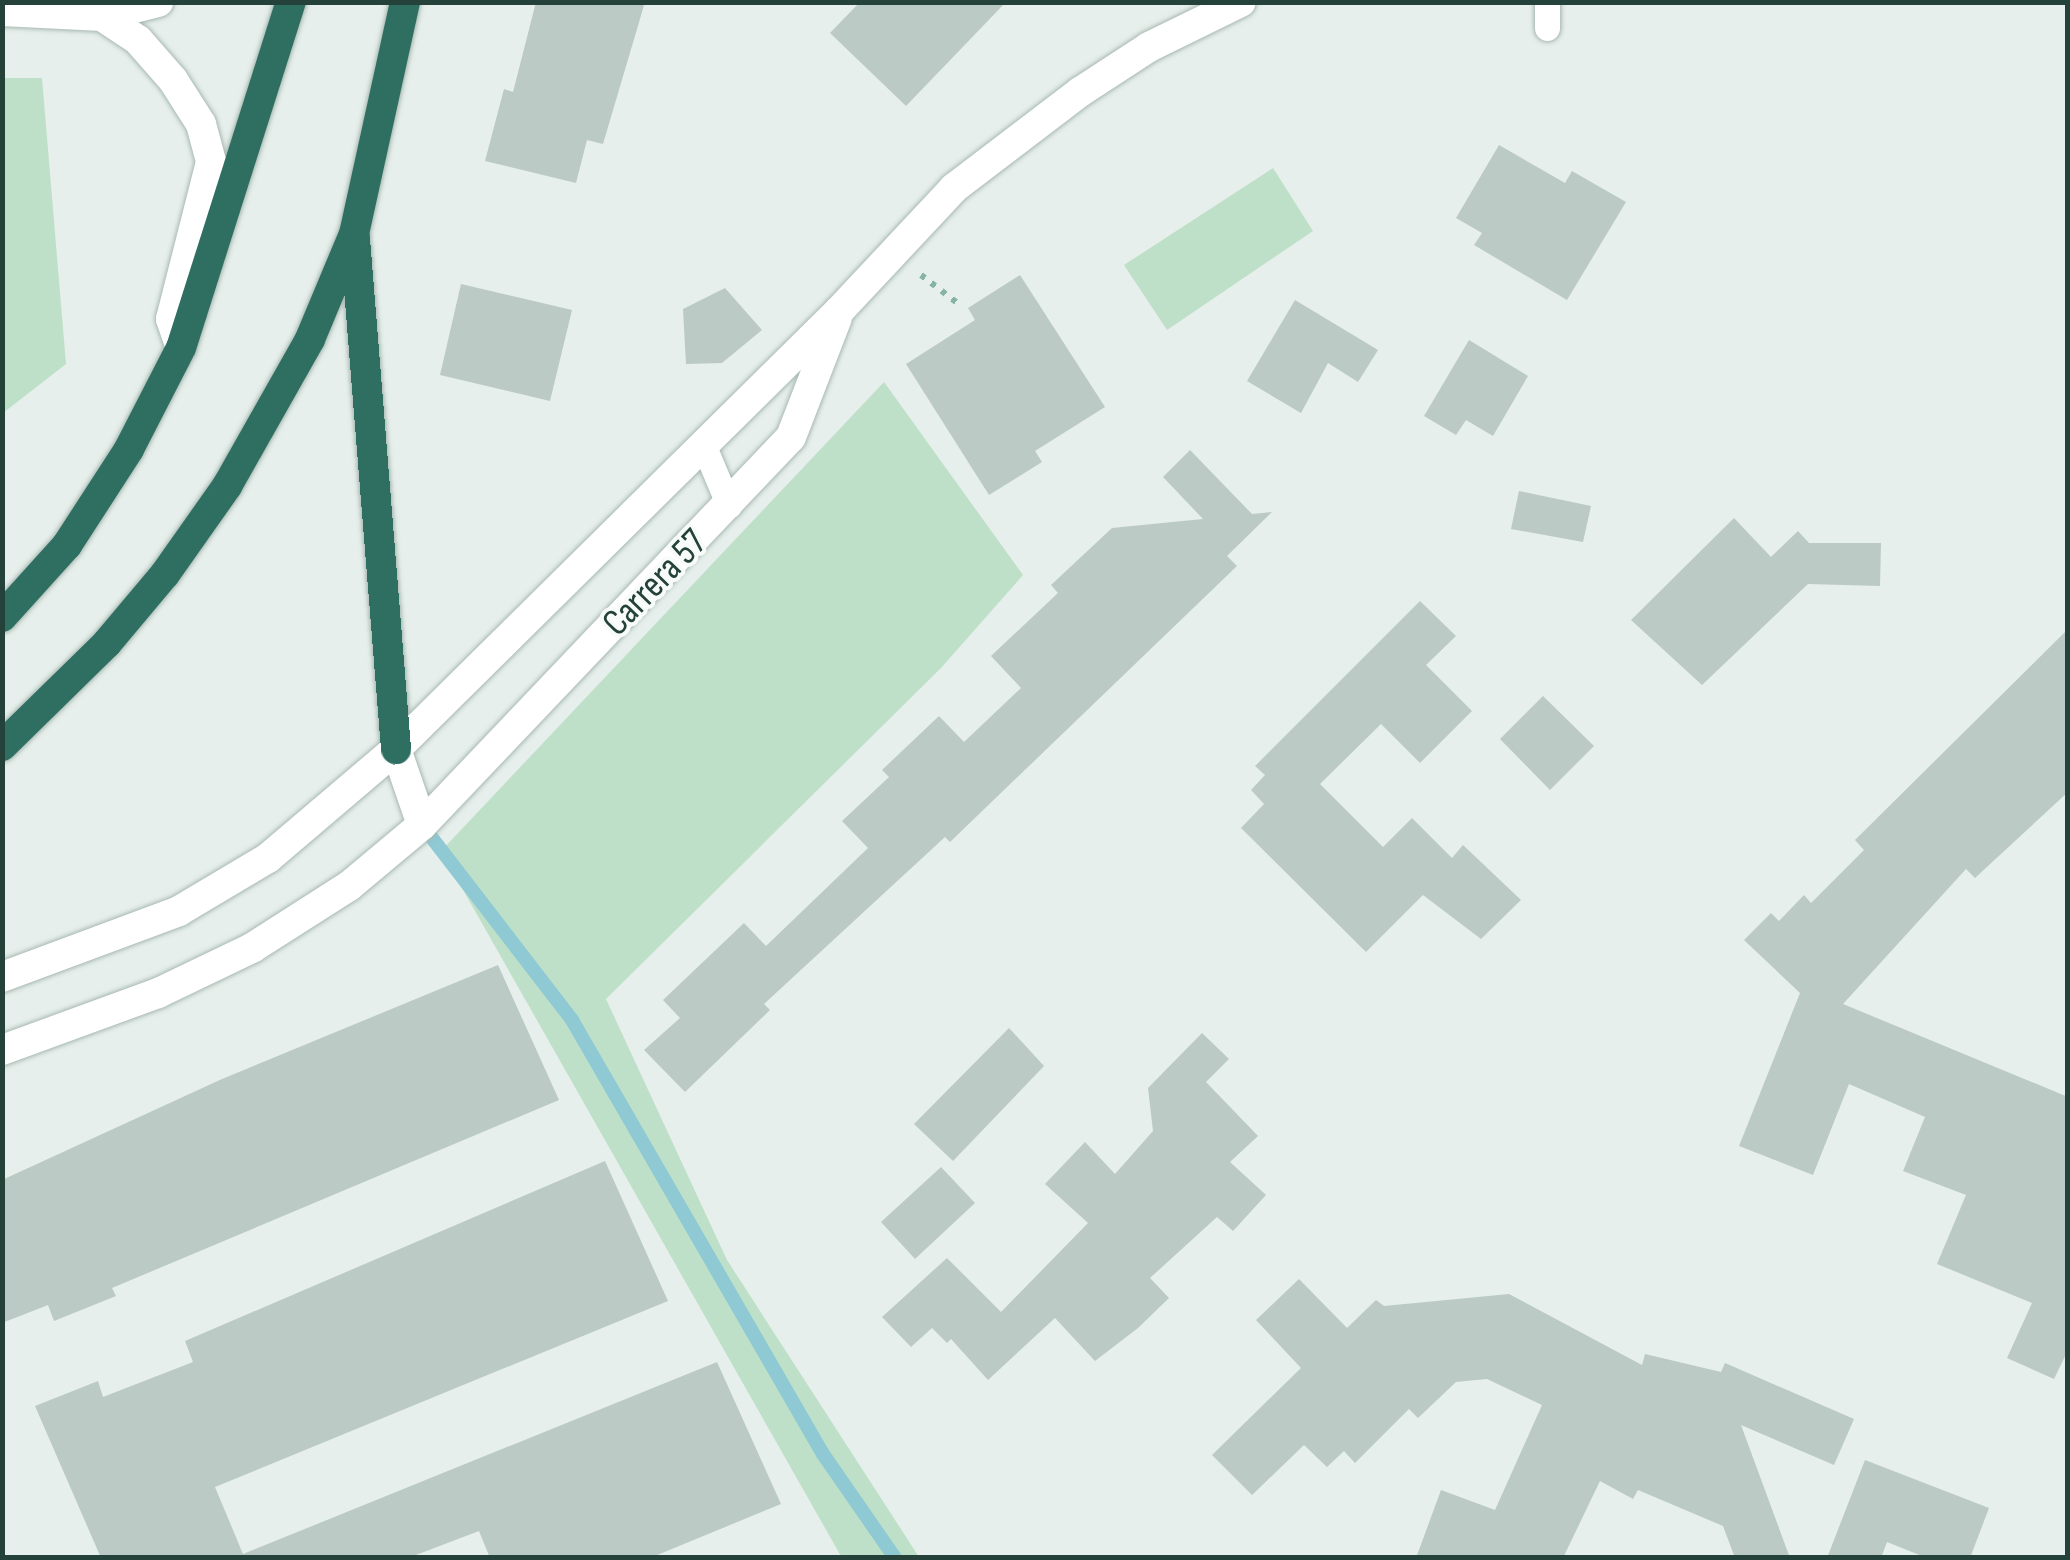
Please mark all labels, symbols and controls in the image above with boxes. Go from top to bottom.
street label: Carrera 57 [593,520,717,646]

